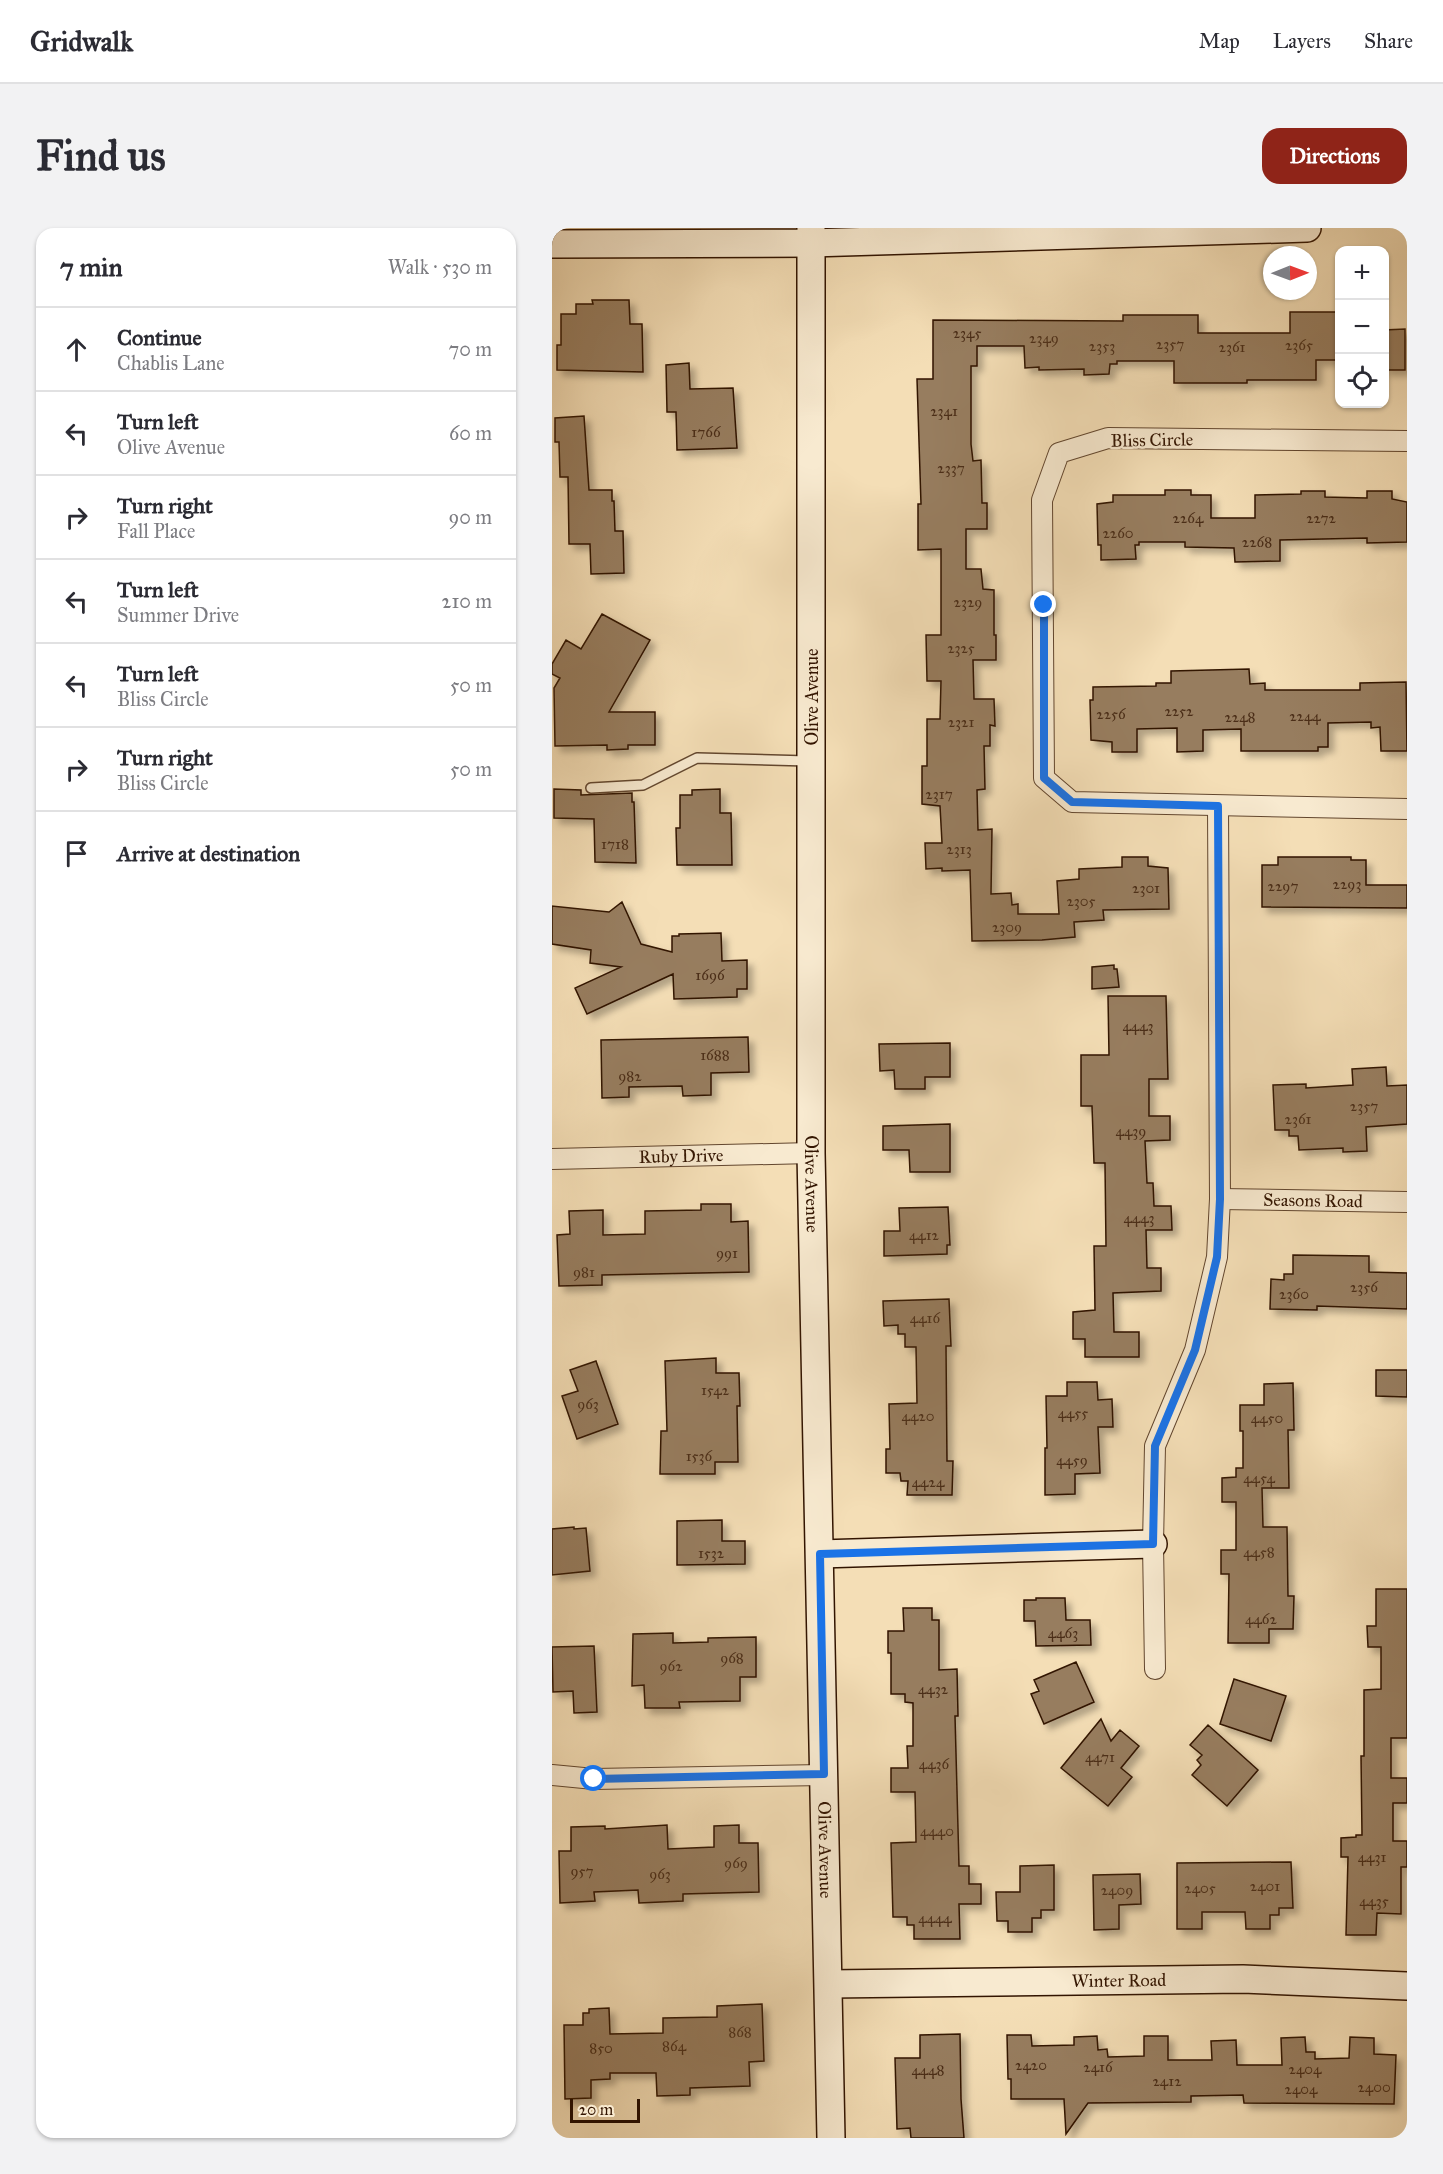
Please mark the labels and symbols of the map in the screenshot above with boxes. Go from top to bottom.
north arrow [1263,246,1317,300]
house number: 2345 [953,324,981,342]
house number: 2349 [1029,329,1059,347]
house number: 2357 [1156,335,1184,353]
house number: 2365 [1285,336,1313,354]
house number: 2353 [1089,337,1115,355]
house number: 2361 [1219,338,1246,356]
house number: 2341 [930,402,958,420]
house number: 1766 [691,423,722,441]
street label: Bliss Circle [1111,428,1193,452]
house number: 2337 [937,459,965,477]
house number: 2264 [1173,509,1204,527]
house number: 2272 [1306,509,1336,527]
house number: 2260 [1102,524,1134,542]
house number: 2268 [1242,533,1272,551]
route end [1030,591,1056,617]
house number: 2329 [954,593,982,611]
house number: 2325 [947,639,975,657]
street label: Olive Avenue [801,648,823,746]
house number: 2252 [1164,702,1194,720]
house number: 2256 [1096,705,1127,723]
house number: 2244 [1289,707,1321,725]
house number: 2248 [1224,708,1256,726]
house number: 2321 [948,713,974,731]
house number: 2317 [925,785,953,803]
house number: 1718 [601,835,629,853]
house number: 2313 [946,840,972,858]
house number: 2293 [1333,875,1361,893]
house number: 2297 [1268,877,1298,895]
house number: 2301 [1132,879,1160,897]
house number: 2305 [1066,892,1096,910]
house number: 2309 [992,918,1022,936]
house number: 1696 [695,966,726,984]
house number: 4443 [1122,1017,1154,1035]
house number: 1688 [700,1046,730,1064]
house number: 982 [618,1067,642,1085]
house number: 2357 [1350,1097,1378,1115]
house number: 2361 [1285,1110,1312,1128]
house number: 4439 [1116,1122,1146,1140]
street label: Olive Avenue [800,1135,824,1233]
street label: Ruby Drive [638,1144,723,1168]
street label: Seasons Road [1263,1189,1363,1212]
house number: 4443 [1123,1209,1155,1227]
house number: 4412 [909,1226,940,1244]
house number: 991 [716,1244,738,1262]
house number: 981 [573,1263,595,1281]
house number: 2356 [1350,1278,1379,1296]
house number: 2360 [1279,1285,1309,1303]
house number: 4416 [910,1309,941,1327]
house number: 1542 [701,1381,730,1399]
house number: 963 [577,1395,599,1413]
house number: 4455 [1058,1404,1088,1422]
house number: 4420 [902,1407,934,1425]
house number: 4450 [1251,1409,1283,1427]
house number: 1536 [686,1447,714,1465]
house number: 4459 [1056,1451,1088,1469]
house number: 4454 [1243,1469,1275,1487]
house number: 4424 [912,1473,945,1491]
house number: 4458 [1243,1543,1275,1561]
house number: 1532 [698,1544,725,1562]
house number: 4462 [1245,1610,1277,1628]
house number: 4463 [1048,1624,1078,1642]
house number: 968 [720,1649,744,1667]
house number: 962 [659,1657,683,1675]
house number: 4432 [918,1680,949,1698]
house number: 4471 [1085,1748,1115,1766]
house number: 4436 [919,1755,951,1773]
route start [580,1765,606,1791]
street label: Olive Avenue [813,1801,837,1899]
house number: 4440 [920,1822,954,1840]
house number: 4431 [1358,1848,1386,1866]
house number: 969 [724,1854,748,1872]
house number: 957 [570,1862,594,1880]
house number: 963 [649,1865,671,1883]
house number: 2401 [1250,1877,1280,1895]
house number: 2405 [1184,1879,1216,1897]
house number: 2409 [1101,1881,1133,1899]
house number: 4435 [1359,1892,1389,1910]
house number: 4444 [918,1909,952,1927]
street label: Winter Road [1072,1969,1166,1992]
house number: 868 [728,2023,752,2041]
house number: 864 [662,2037,687,2055]
house number: 850 [589,2039,613,2057]
house number: 2420 [1015,2056,1047,2074]
house number: 2416 [1083,2058,1114,2076]
house number: 2404 [1289,2060,1322,2078]
house number: 4448 [911,2061,945,2079]
house number: 2412 [1152,2072,1182,2090]
house number: 2400 [1357,2078,1391,2096]
house number: 2404 [1285,2080,1318,2098]
scale bar [570,2096,640,2124]

